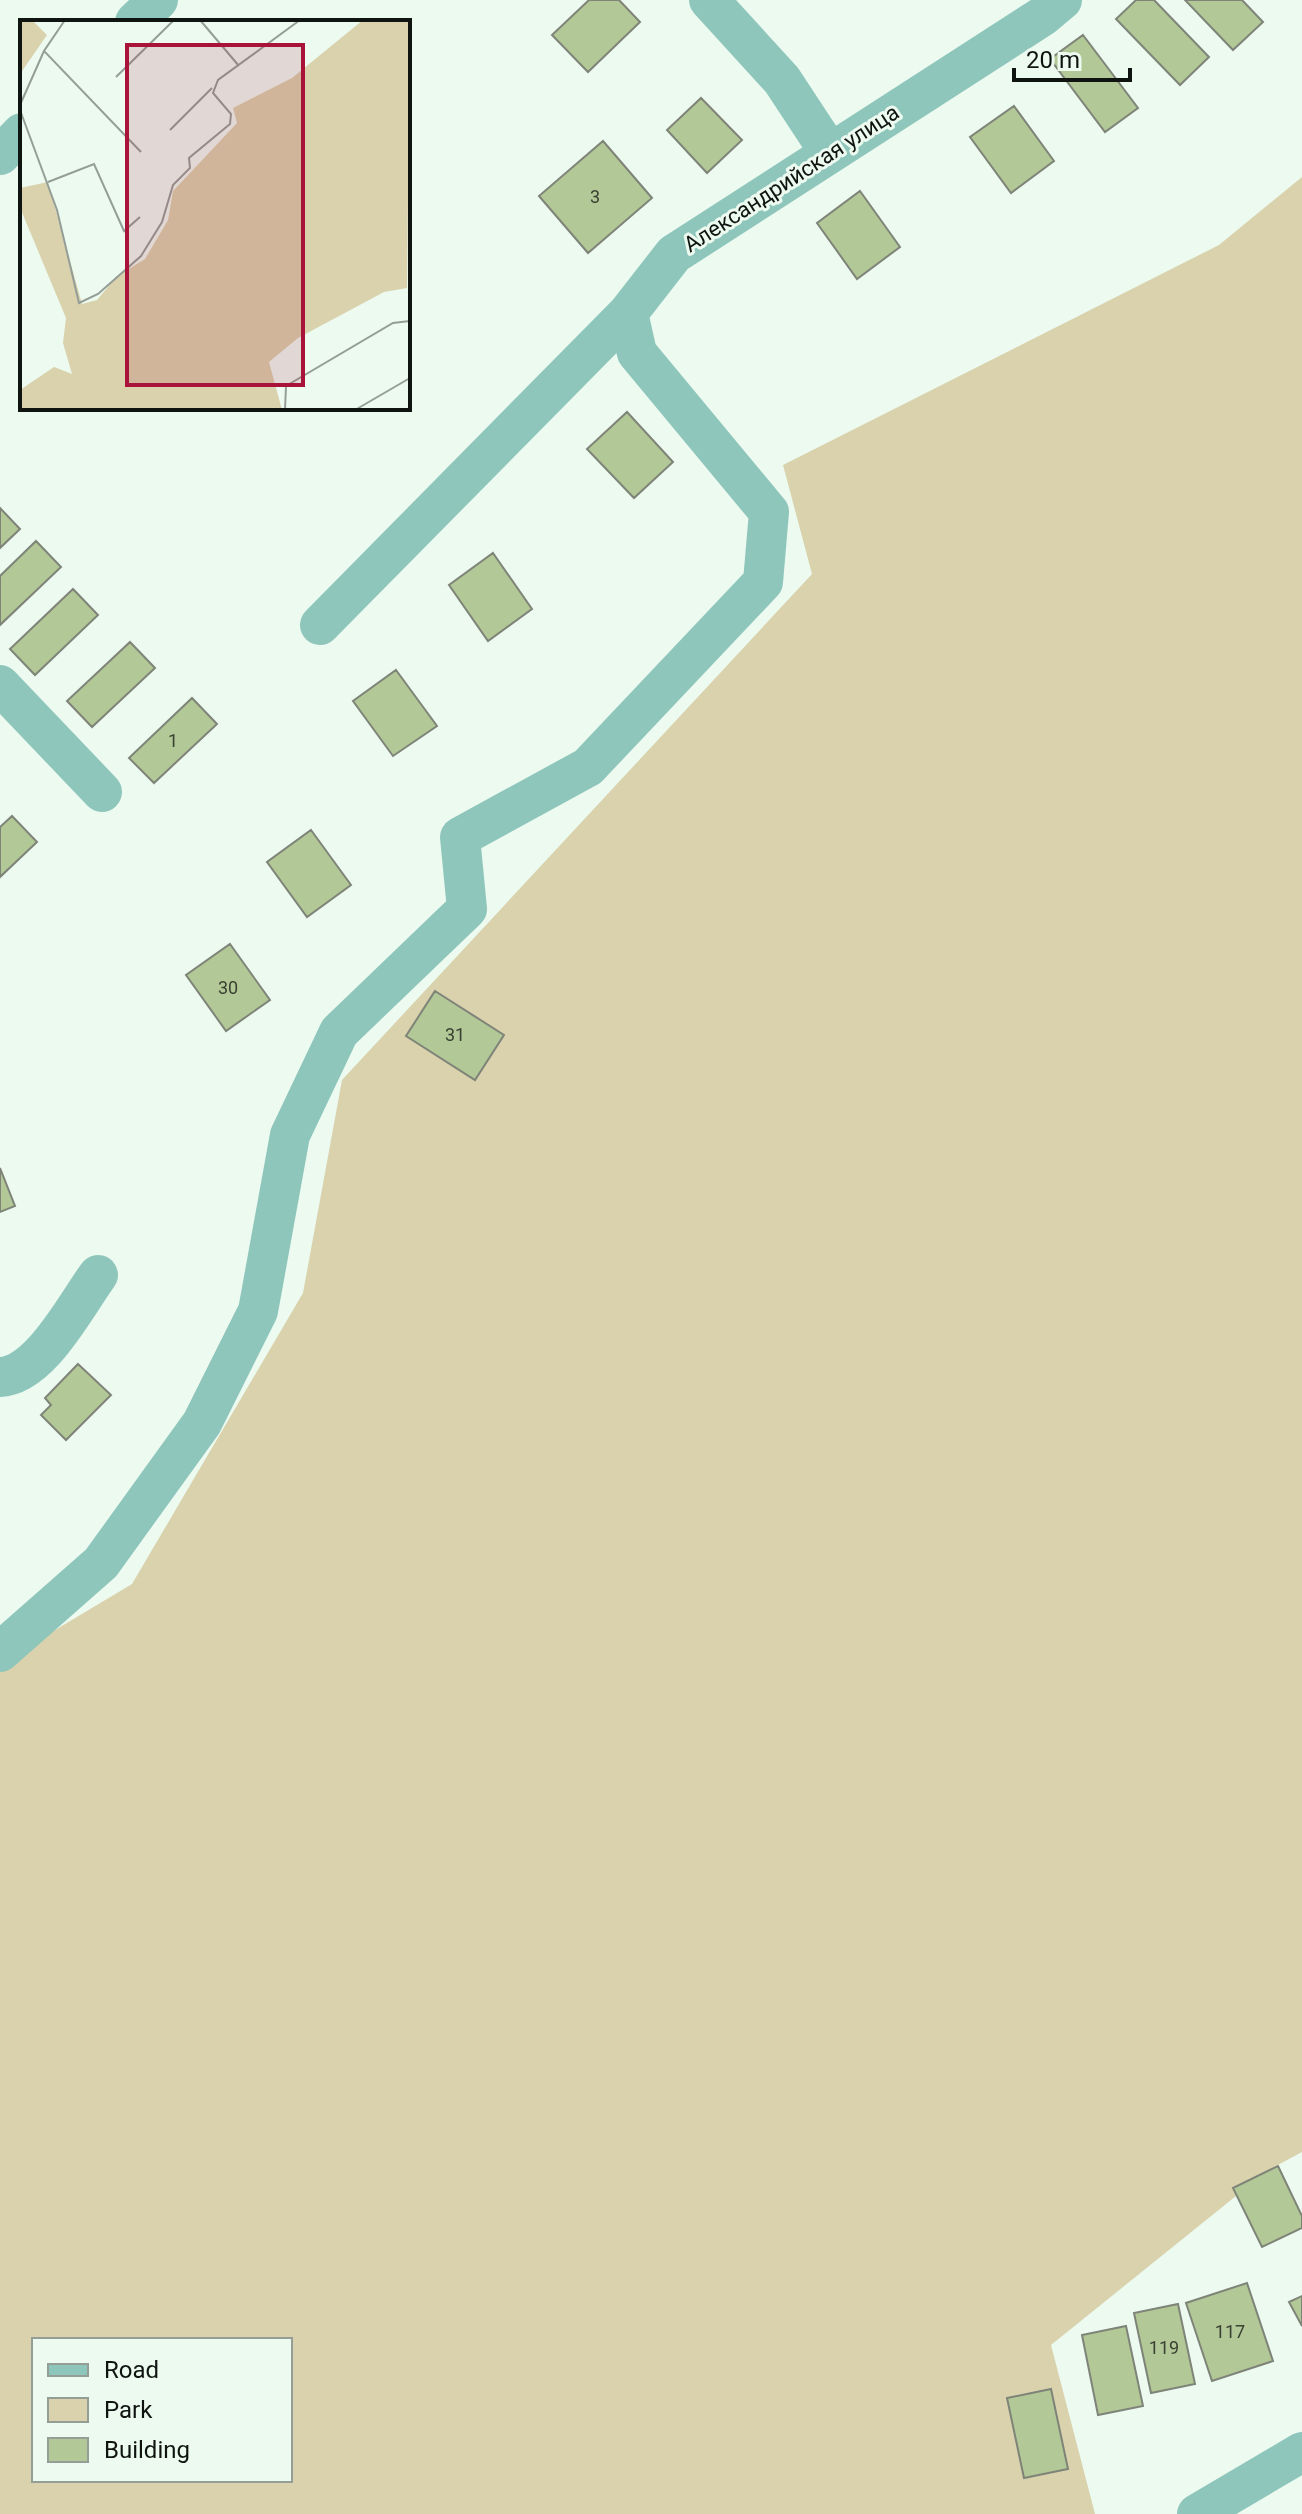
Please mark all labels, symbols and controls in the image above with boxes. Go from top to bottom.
inset map [20,20,410,410]
scale bar [1014,32,1130,82]
text: 20 m [1026,46,1080,74]
street label: Александрийская улица [679,100,903,257]
house number: 3 [590,186,600,207]
house number: 1 [168,730,178,751]
house number: 30 [218,977,238,998]
house number: 31 [445,1024,465,1045]
house number: 117 [1215,2321,1245,2342]
house number: 119 [1149,2337,1179,2358]
legend [32,2338,292,2482]
text: Road [104,2356,159,2384]
text: Park [104,2396,153,2424]
text: Building [104,2436,190,2464]

